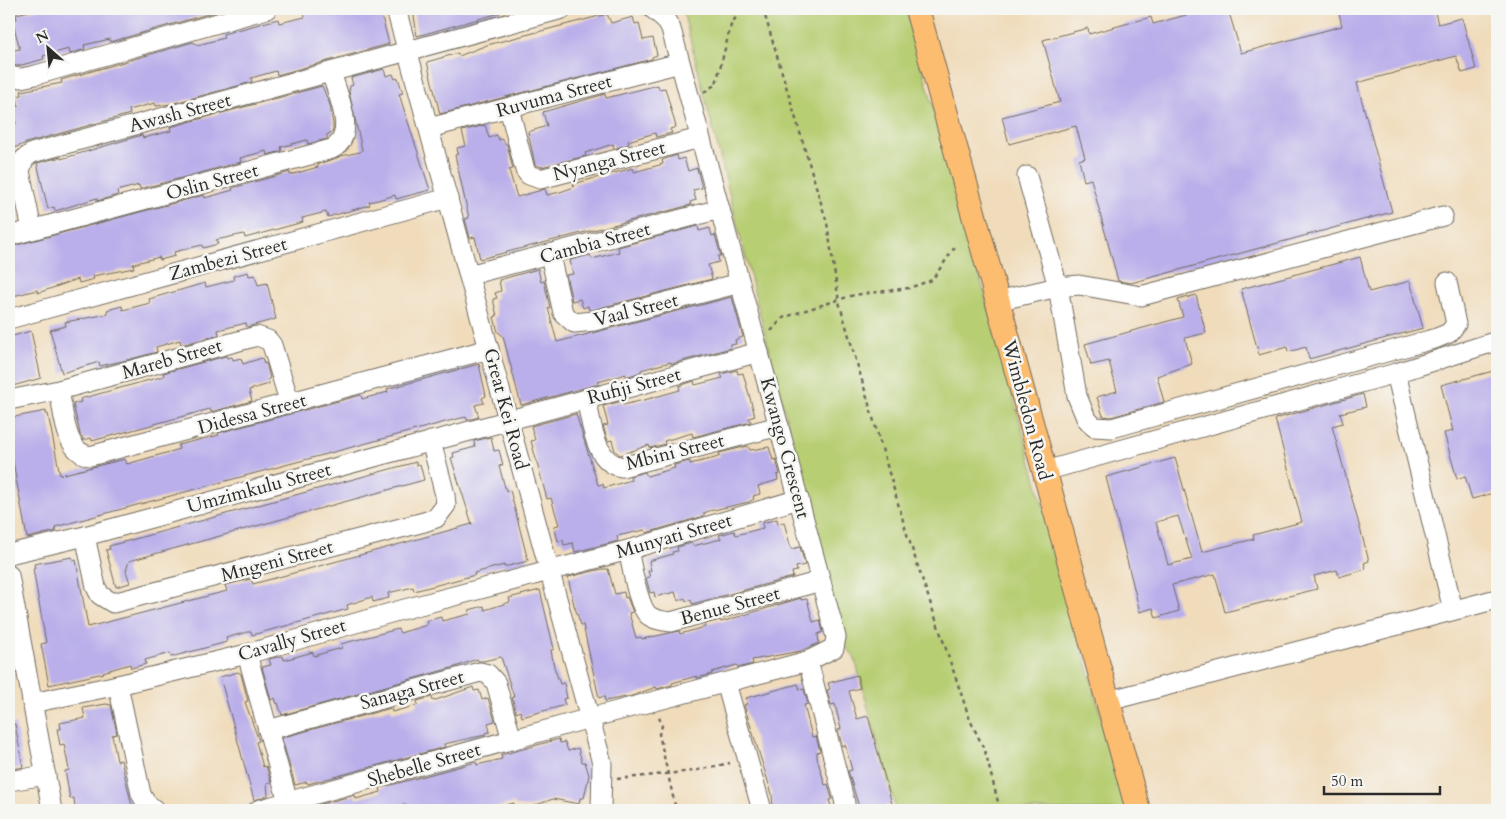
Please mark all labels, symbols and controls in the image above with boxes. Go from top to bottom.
north arrow [22,22,72,72]
text: N [33,26,52,48]
street label: Ruvuma Street [493,68,615,124]
street label: Awash Street [126,87,234,139]
street label: Nyanga Street [550,134,668,188]
street label: Oslin Street [163,157,261,207]
street label: Cambia Street [537,216,653,270]
street label: Zambezi Street [166,231,290,287]
street label: Vaal Street [591,287,681,333]
street label: Mareb Street [119,332,225,386]
street label: Wimbledon Road [996,336,1058,483]
street label: Great Kei Road [477,345,535,473]
street label: Rufiji Street [584,361,684,411]
street label: Kwango Crescent [754,375,816,521]
street label: Didessa Street [195,387,309,441]
street label: Mbini Street [623,427,727,477]
street label: Umzimkulu Street [184,456,334,520]
street label: Munyati Street [613,507,735,565]
street label: Mngeni Street [218,534,336,588]
street label: Benue Street [677,580,783,632]
street label: Cavally Street [235,612,349,668]
street label: Sanaga Street [357,664,467,716]
street label: Shebelle Street [364,736,484,794]
scale bar [1324,764,1440,796]
text: 50 m [1331,771,1363,791]

